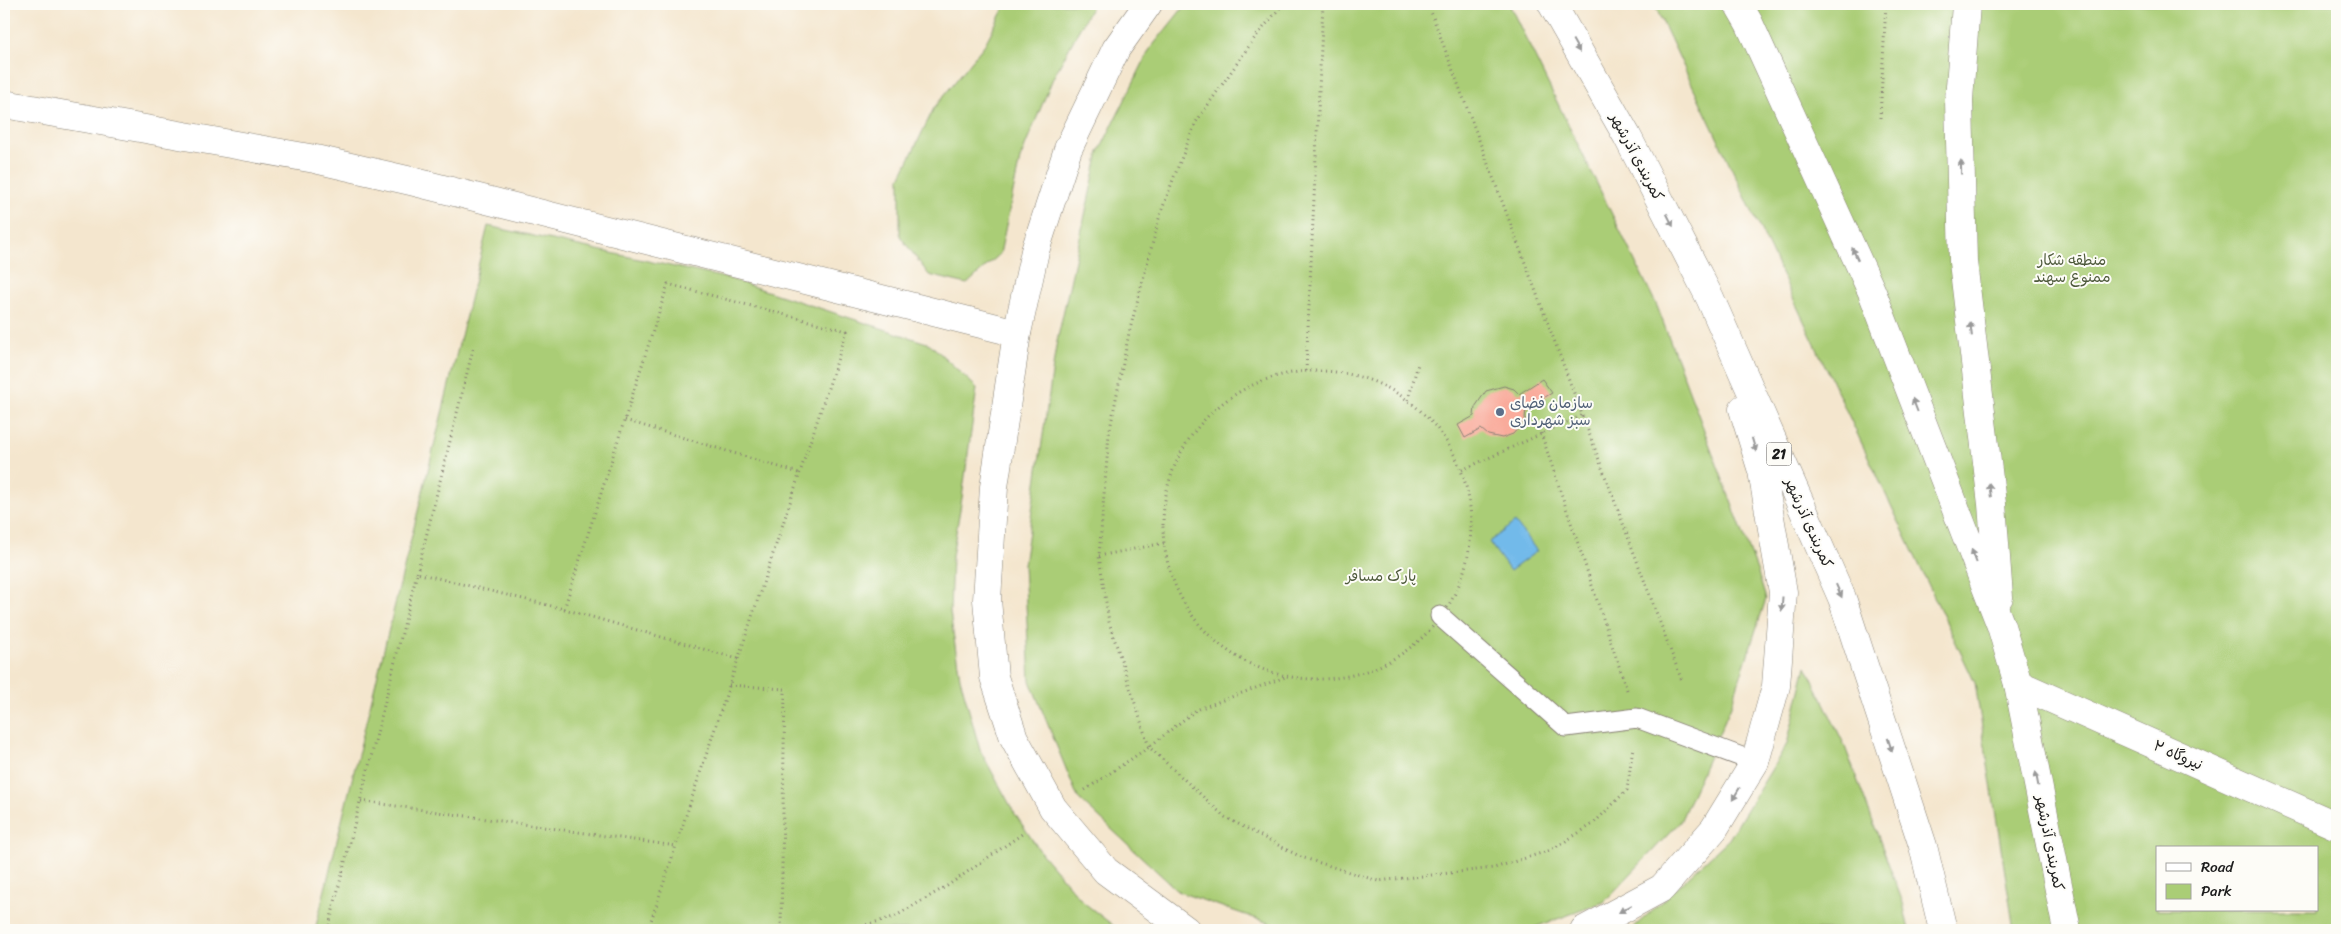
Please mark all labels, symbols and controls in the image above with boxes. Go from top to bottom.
one-way arrow [1572,39,1580,54]
street label: کمربندی آذرشهر [1602,107,1671,206]
one-way arrow [1956,159,1964,175]
one-way arrow [1666,213,1674,227]
one-way arrow [1851,247,1859,261]
park label: منطقه شکار ممنوع سهند [2034,247,2110,290]
one-way arrow [1967,321,1975,337]
place label: سازمان فضای سبز شهرداری [1510,390,1593,433]
one-way arrow [1911,397,1919,412]
marker: سازمان فضای سبز شهرداری [1494,406,1506,418]
one-way arrow [1750,438,1758,453]
road number: 21 [1766,442,1792,466]
street label: کمربندی آذرشهر [1777,472,1841,572]
one-way arrow [1986,482,1994,498]
one-way arrow [1970,548,1978,563]
park label: پارک مسافر [1344,563,1416,589]
one-way arrow [1835,584,1843,598]
one-way arrow [1778,597,1786,613]
street label: نیروگاه ۲ [2149,733,2207,777]
one-way arrow [1886,738,1894,753]
one-way arrow [2033,772,2041,787]
one-way arrow [1731,787,1740,800]
street label: کمربندی آذرشهر [2028,791,2072,893]
legend [2156,846,2318,912]
text: Road [2201,854,2234,880]
text: Park [2201,878,2232,904]
one-way arrow [1619,904,1632,913]

